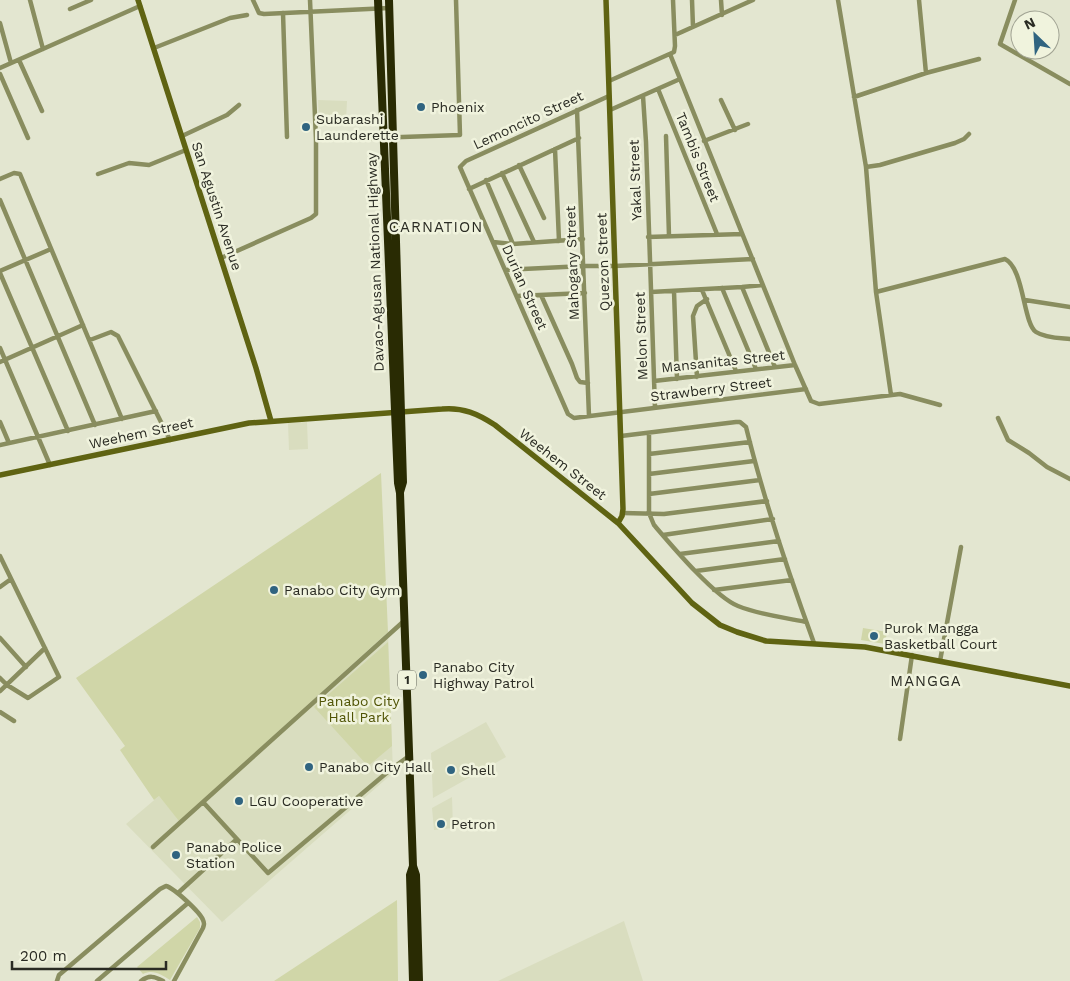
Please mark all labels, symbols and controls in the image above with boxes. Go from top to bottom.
north arrow [1010,10,1060,60]
text: N [1021,14,1038,33]
street label: Lemoncito Street [471,87,586,152]
place label: Phoenix [431,99,485,115]
marker: Phoenix [415,101,427,113]
street label: Tambis Street [673,110,723,204]
place label: Subarashi Launderette [316,111,399,143]
marker: Subarashi Launderette [300,121,312,133]
street label: Yakal Street [626,139,644,221]
street label: San Agustin Avenue [189,140,245,272]
street label: Davao-Agusan National Highway [363,151,387,372]
street label: Mahogany Street [562,205,582,320]
street label: Quezon Street [593,212,613,312]
district label: CARNATION [389,218,483,236]
street label: Durian Street [499,242,551,332]
street label: Melon Street [631,292,651,380]
street label: Mansanitas Street [660,347,786,375]
street label: Strawberry Street [650,374,773,404]
street label: Weehem Street [87,414,195,452]
street label: Weehem Street [516,425,610,503]
place label: Panabo City Gym [284,582,400,598]
marker: Panabo City Gym [268,584,280,596]
place label: Purok Mangga Basketball Court [884,620,997,652]
marker: Purok Mangga Basketball Court [868,630,880,642]
place label: Panabo City Highway Patrol [433,659,535,691]
marker: Panabo City Highway Patrol [417,669,429,681]
road number: 1 [398,670,416,690]
district label: MANGGA [890,672,962,690]
park label: Panabo City Hall Park [318,693,400,725]
place label: Panabo City Hall [319,759,432,775]
marker: Panabo City Hall [303,761,315,773]
place label: Shell [461,762,496,778]
marker: Shell [445,764,457,776]
place label: LGU Cooperative [249,793,363,809]
marker: LGU Cooperative [233,795,245,807]
place label: Petron [451,816,496,832]
marker: Petron [435,818,447,830]
place label: Panabo Police Station [186,839,282,871]
marker: Panabo Police Station [170,849,182,861]
scale bar [12,938,166,970]
text: 200 m [20,947,67,965]

